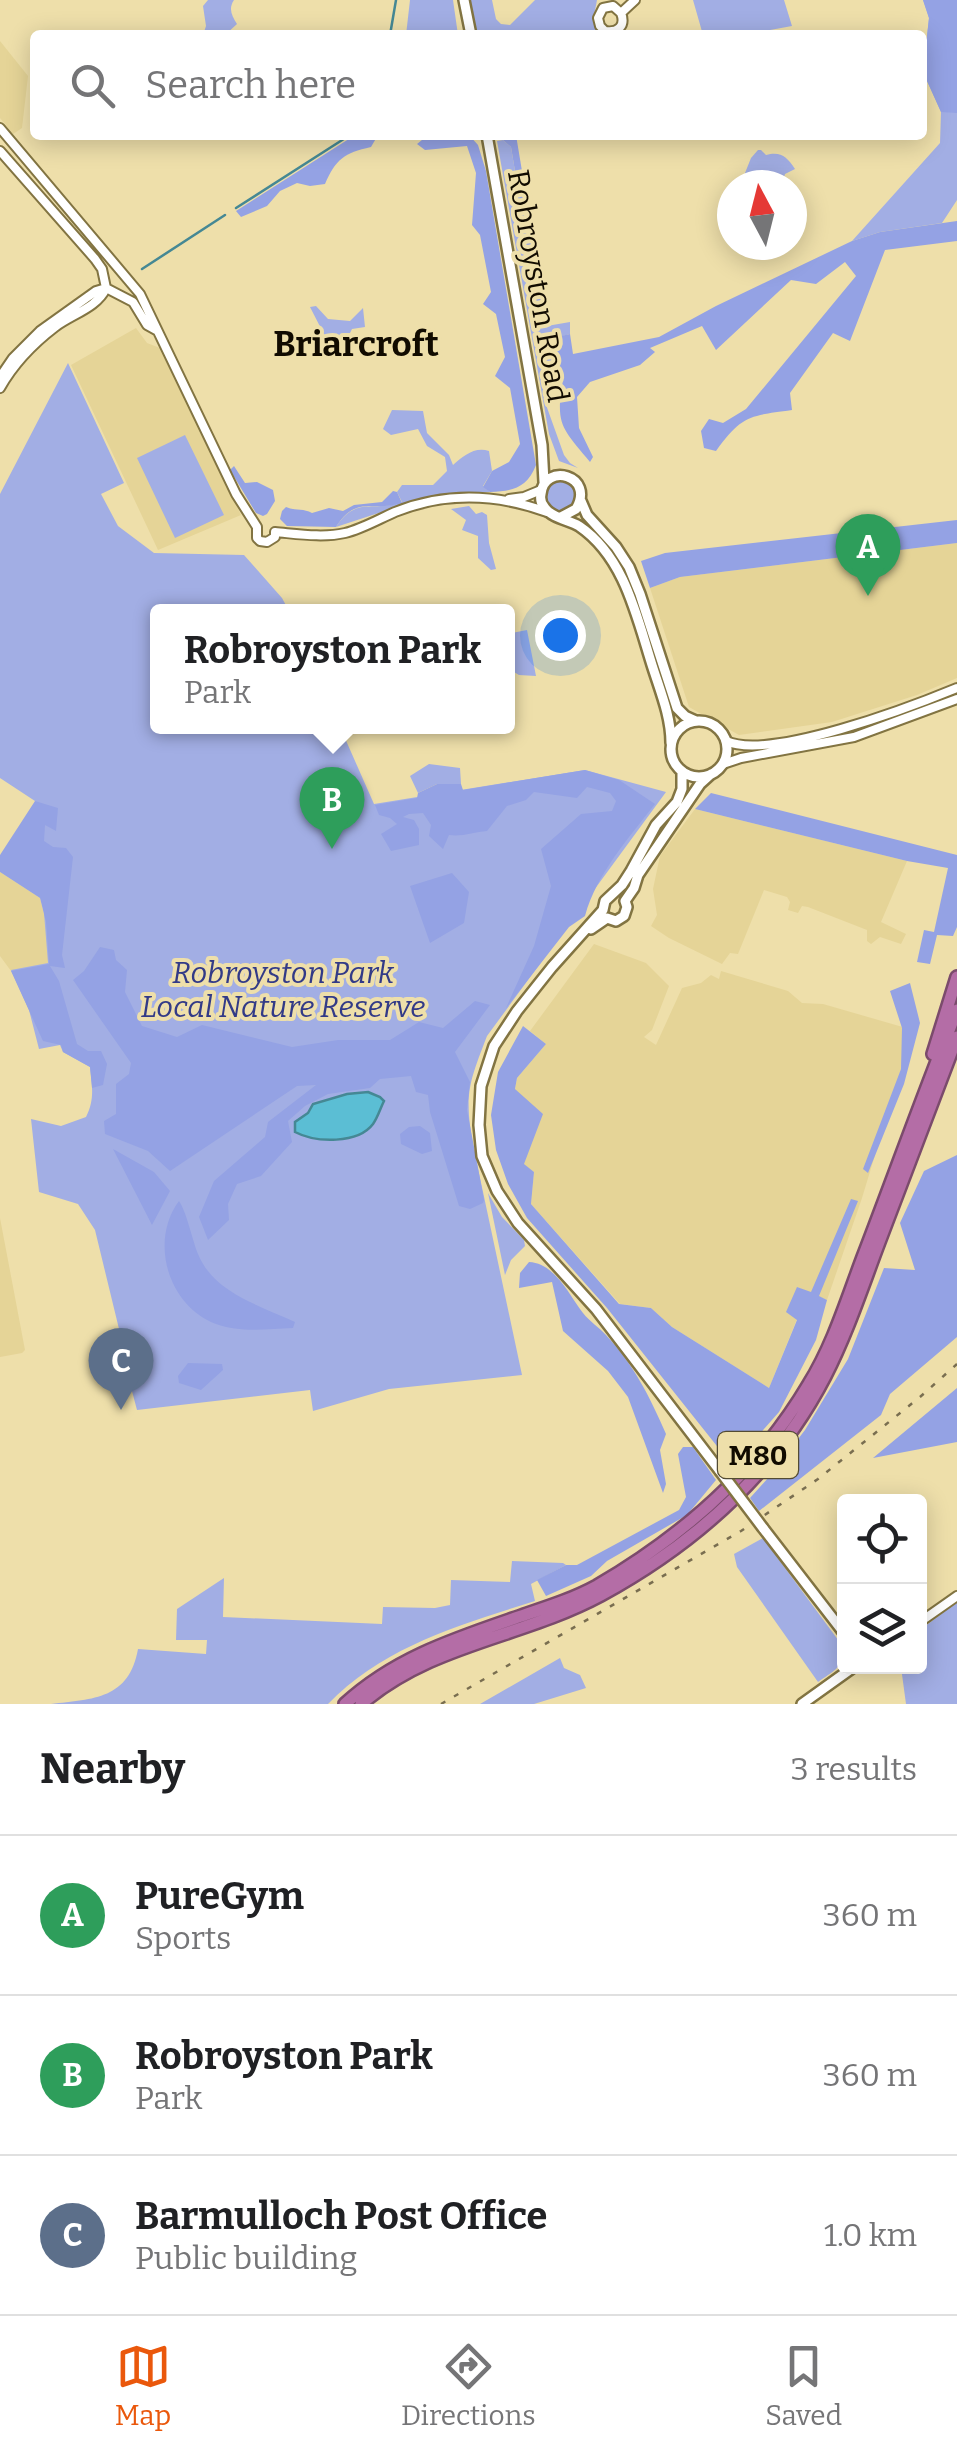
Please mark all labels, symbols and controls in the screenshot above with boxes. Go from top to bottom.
search box [30,30,927,140]
icon: search [65,58,120,113]
text: Search here [145,62,356,108]
street label: Robroyston Road [500,167,576,405]
north arrow [717,170,807,260]
district label: Briarcroft [273,323,439,365]
pin: A [836,514,900,596]
popup [150,604,515,734]
your location [535,610,586,661]
text: Robroyston Park [184,627,481,673]
text: Park [184,673,251,711]
pin: B [300,766,364,849]
park label: Robroyston Park Local Nature Reserve [141,955,425,1025]
pin: C [88,1328,154,1410]
road number: M80 [718,1432,798,1478]
map controls [837,1494,927,1674]
button: locate [837,1494,927,1584]
button: layers [837,1584,927,1674]
text: Nearby [40,1744,185,1794]
text: 3 results [791,1750,917,1788]
text: PureGym [135,1873,304,1919]
text: A [61,1896,84,1934]
text: 360 m [823,1896,917,1934]
text: Sports [135,1919,231,1957]
text: Robroyston Park [135,2033,433,2079]
text: B [62,2056,83,2094]
text: 360 m [823,2056,917,2094]
text: Park [135,2079,202,2117]
text: Barmulloch Post Office [135,2193,547,2239]
text: C [62,2216,83,2254]
text: 1.0 km [824,2216,917,2254]
text: Public building [135,2239,357,2277]
tab: Map [115,2339,171,2432]
tab: Directions [401,2339,536,2432]
tab: Saved [765,2339,842,2432]

